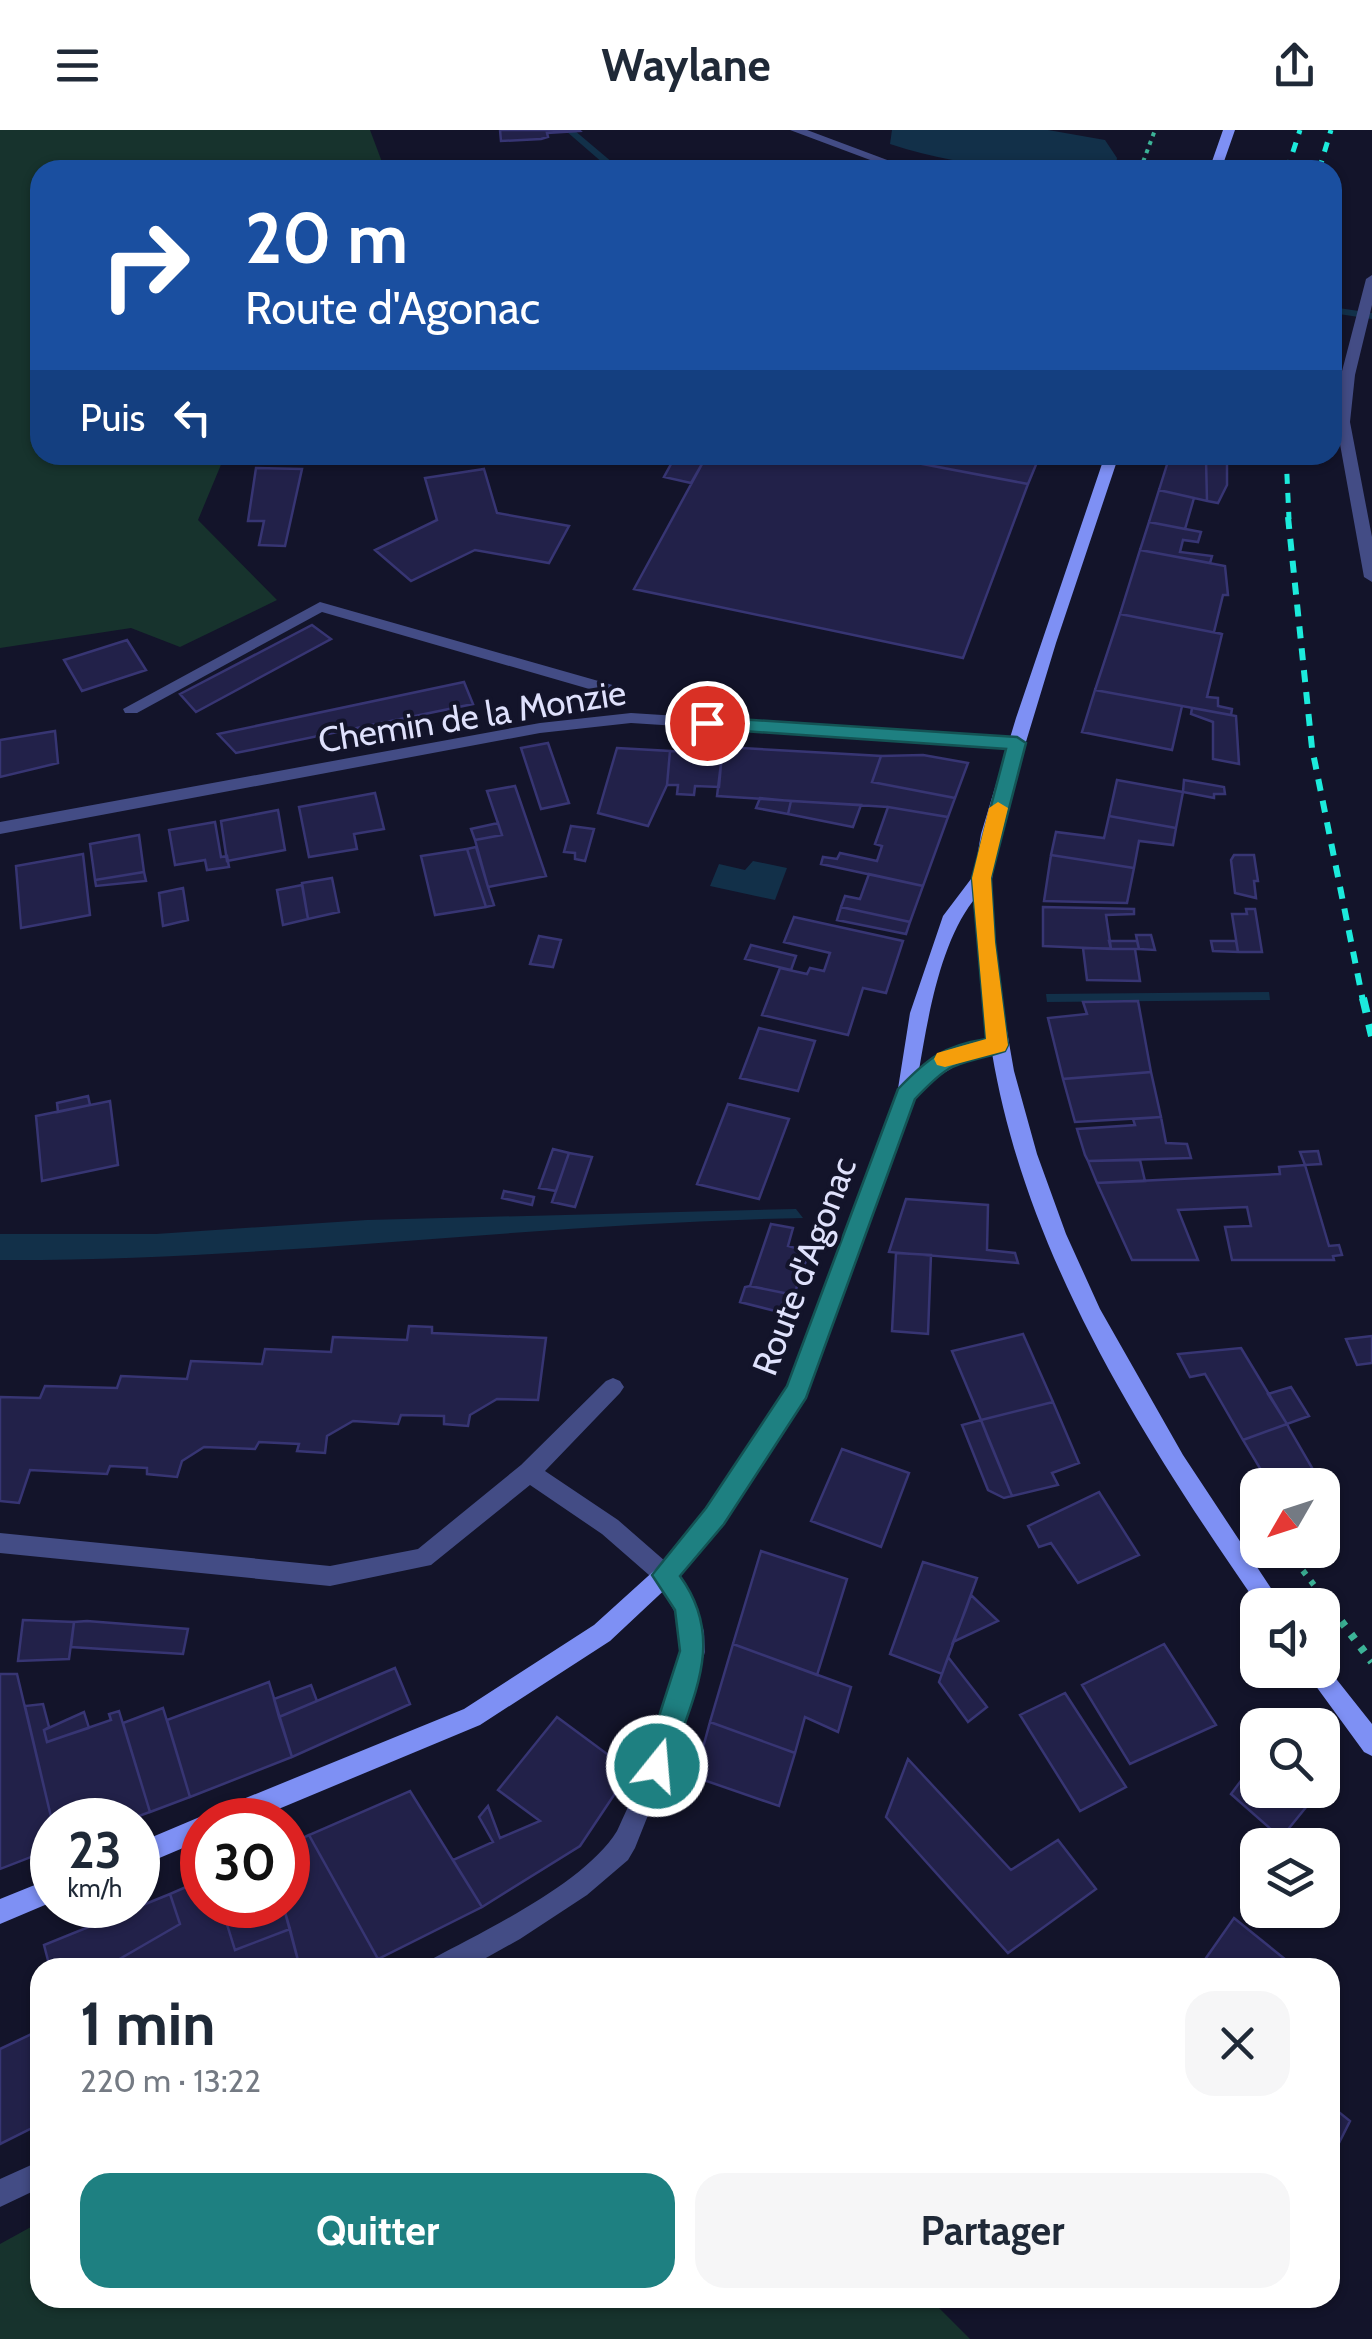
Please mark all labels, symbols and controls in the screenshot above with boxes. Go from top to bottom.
icon: menu [50,38,105,93]
text: Waylane [601,38,771,92]
icon: share [1267,38,1322,93]
text: 20 m [245,195,408,281]
icon: right [80,200,210,330]
text: Route d'Agonac [245,281,540,335]
icon: left [165,390,220,445]
text: Puis [80,394,145,441]
street label: Chemin de la Monzie [315,670,629,762]
pin [665,681,750,766]
icon: arrive [680,696,735,751]
street label: Route d'Agonac [743,1151,865,1381]
north arrow [1240,1468,1340,1568]
map controls [1240,1468,1340,1928]
button: sound [1240,1588,1340,1688]
button: search [1240,1708,1340,1808]
position arrow [605,1714,709,1818]
speed limit sign: 30 [180,1798,310,1928]
text: 23 [68,1820,122,1881]
button: layers [1240,1828,1340,1928]
text: km/h [68,1873,122,1903]
text: 1 min [80,1987,215,2060]
button: close [1185,1991,1290,2096]
text: 220 m · 13:22 [80,2061,261,2100]
button: Quitter [80,2173,675,2288]
button: Partager [695,2173,1290,2288]

